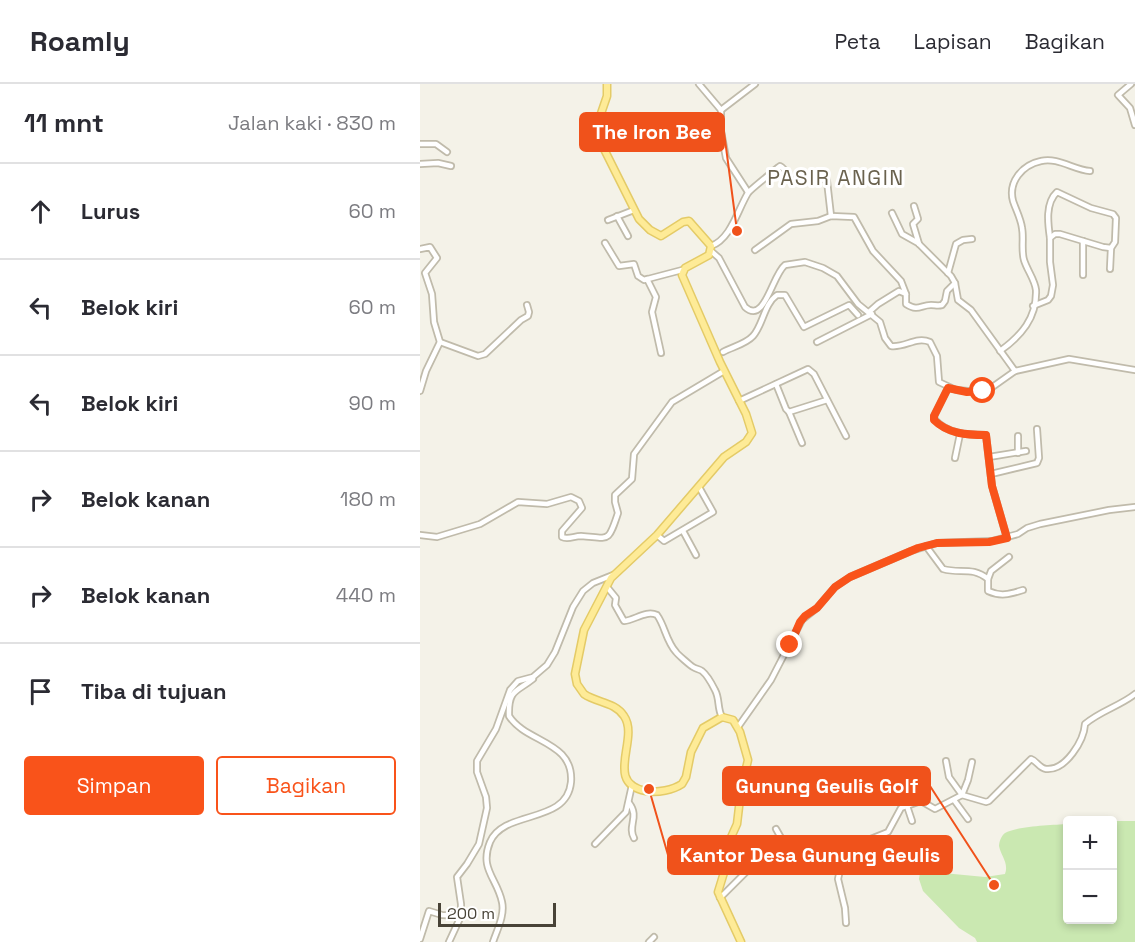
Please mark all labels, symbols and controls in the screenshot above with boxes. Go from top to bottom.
text: Roamly [30,23,130,59]
text: Peta [835,28,881,55]
text: Lapisan [914,28,992,55]
text: Bagikan [1025,28,1105,55]
text: 11 mnt [24,106,104,140]
text: Jalan kaki · 830 m [228,110,396,136]
callout: The Iron Bee [580,113,724,151]
text: The Iron Bee [592,119,712,145]
district label: PASIR ANGIN [767,164,905,191]
icon: ahead [24,195,57,228]
text: Lurus [81,197,140,225]
text: 60 m [349,198,396,224]
icon: left [24,291,57,324]
text: Belok kiri [81,293,178,321]
text: 60 m [349,294,396,320]
route start [969,377,995,403]
icon: left [24,387,57,420]
text: Belok kiri [81,389,178,417]
text: 90 m [349,390,396,416]
icon: right [24,483,57,516]
text: Belok kanan [81,485,210,513]
text: 180 m [340,486,396,512]
icon: right [24,579,57,612]
text: Belok kanan [81,581,210,609]
text: 440 m [336,582,396,608]
route end [776,631,802,657]
icon: arrive [24,675,57,708]
text: Tiba di tujuan [81,677,227,705]
button: Simpan [24,756,204,815]
button: Bagikan [216,756,396,815]
callout: Gunung Geulis Golf [723,767,930,805]
text: Gunung Geulis Golf [735,773,919,799]
map controls [1063,816,1117,924]
button: + [1063,816,1117,870]
callout: Kantor Desa Gunung Geulis [668,836,952,874]
text: Kantor Desa Gunung Geulis [680,842,940,868]
button: − [1063,870,1117,924]
scale bar [438,900,556,928]
text: 200 m [447,903,495,924]

